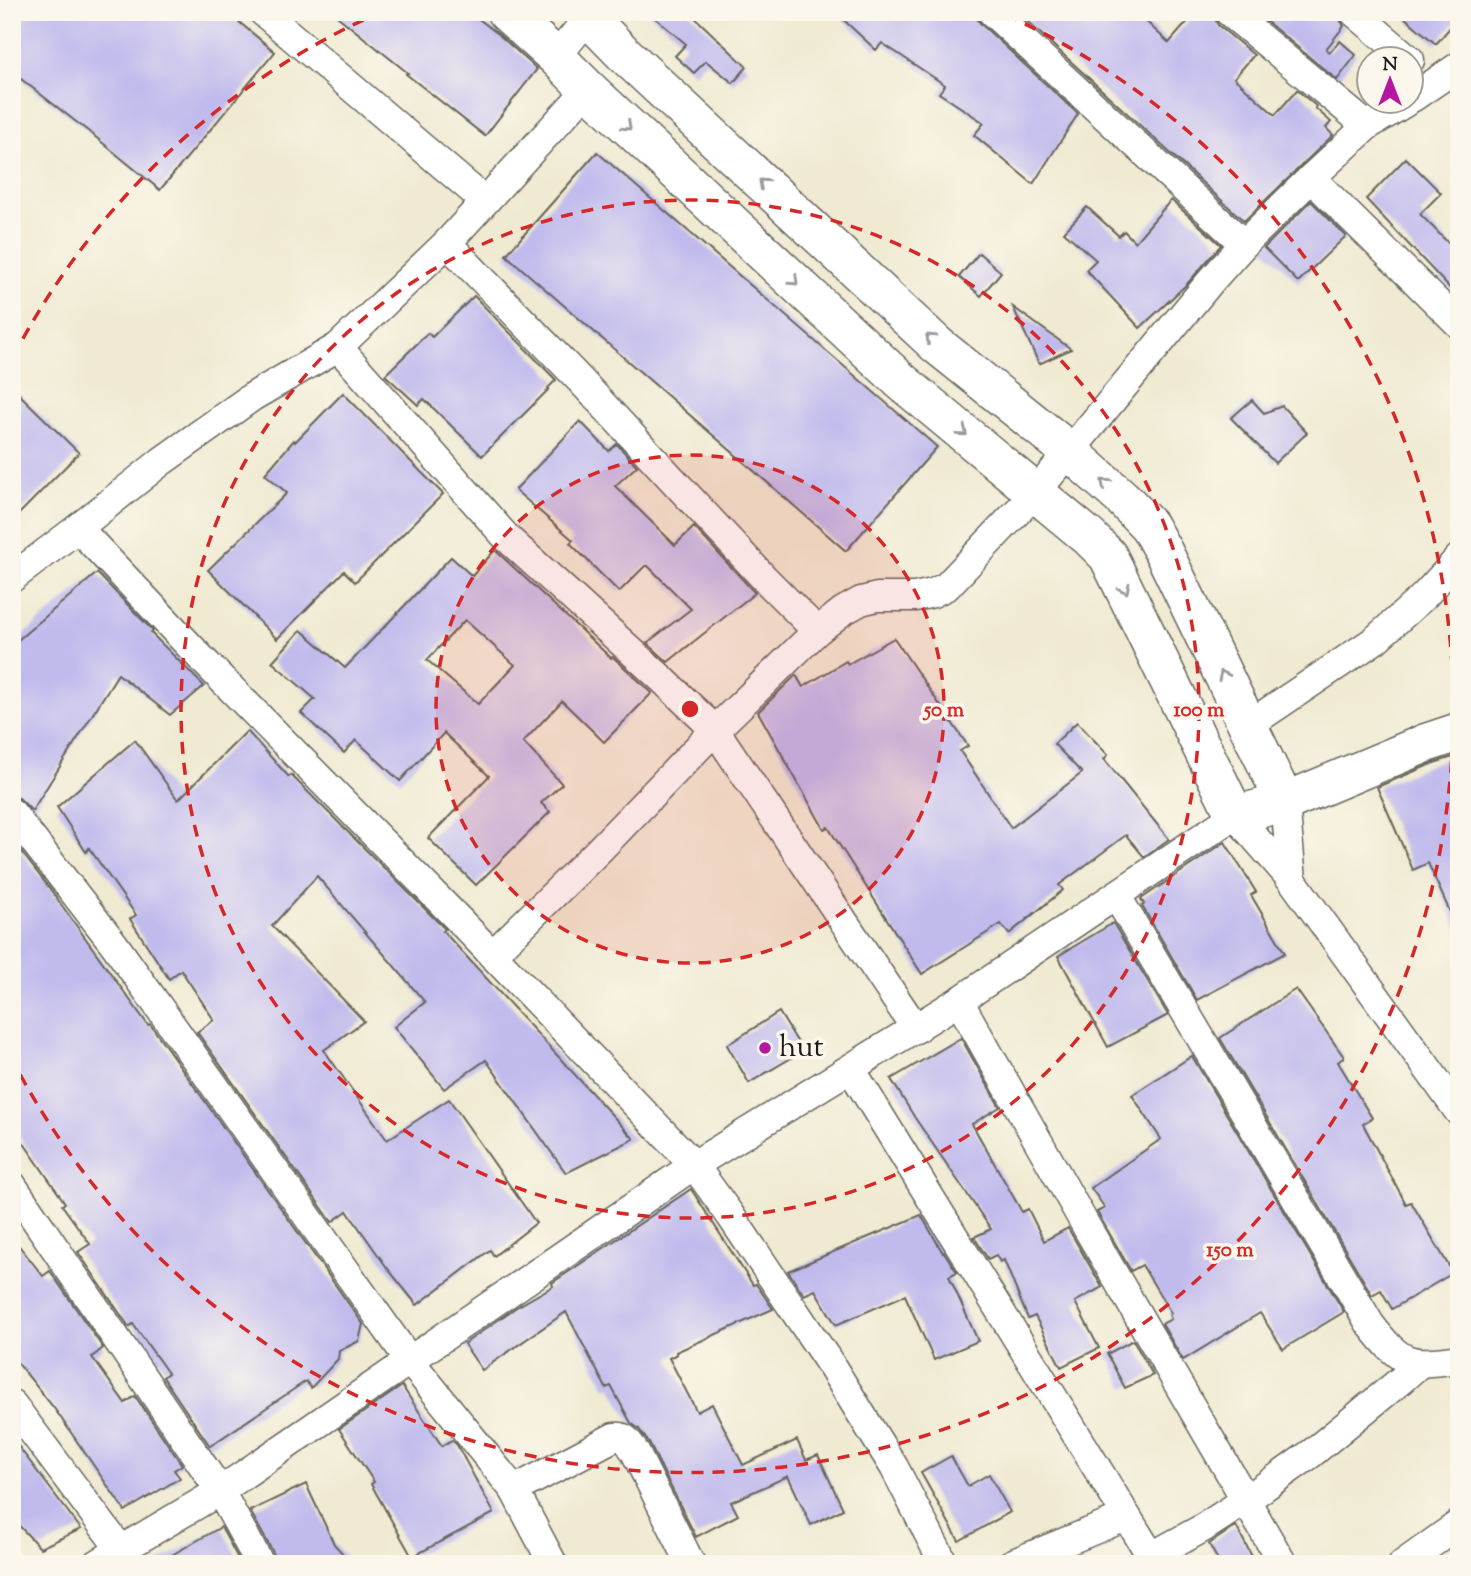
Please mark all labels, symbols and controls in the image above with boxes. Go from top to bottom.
north arrow [1356,46,1426,116]
text: N [1382,52,1398,79]
one-way arrow [619,117,632,130]
one-way arrow [758,179,771,192]
one-way arrow [786,272,799,285]
one-way arrow [925,334,938,347]
one-way arrow [955,424,968,436]
one-way arrow [1101,479,1114,491]
one-way arrow [1116,582,1130,594]
one-way arrow [1217,670,1231,682]
text: 50 m [922,696,965,726]
text: 100 m [1174,696,1225,726]
centre of rings [678,697,702,721]
place label: hut [779,1027,824,1070]
marker: hut [757,1040,773,1056]
text: 150 m [1206,1236,1254,1266]

